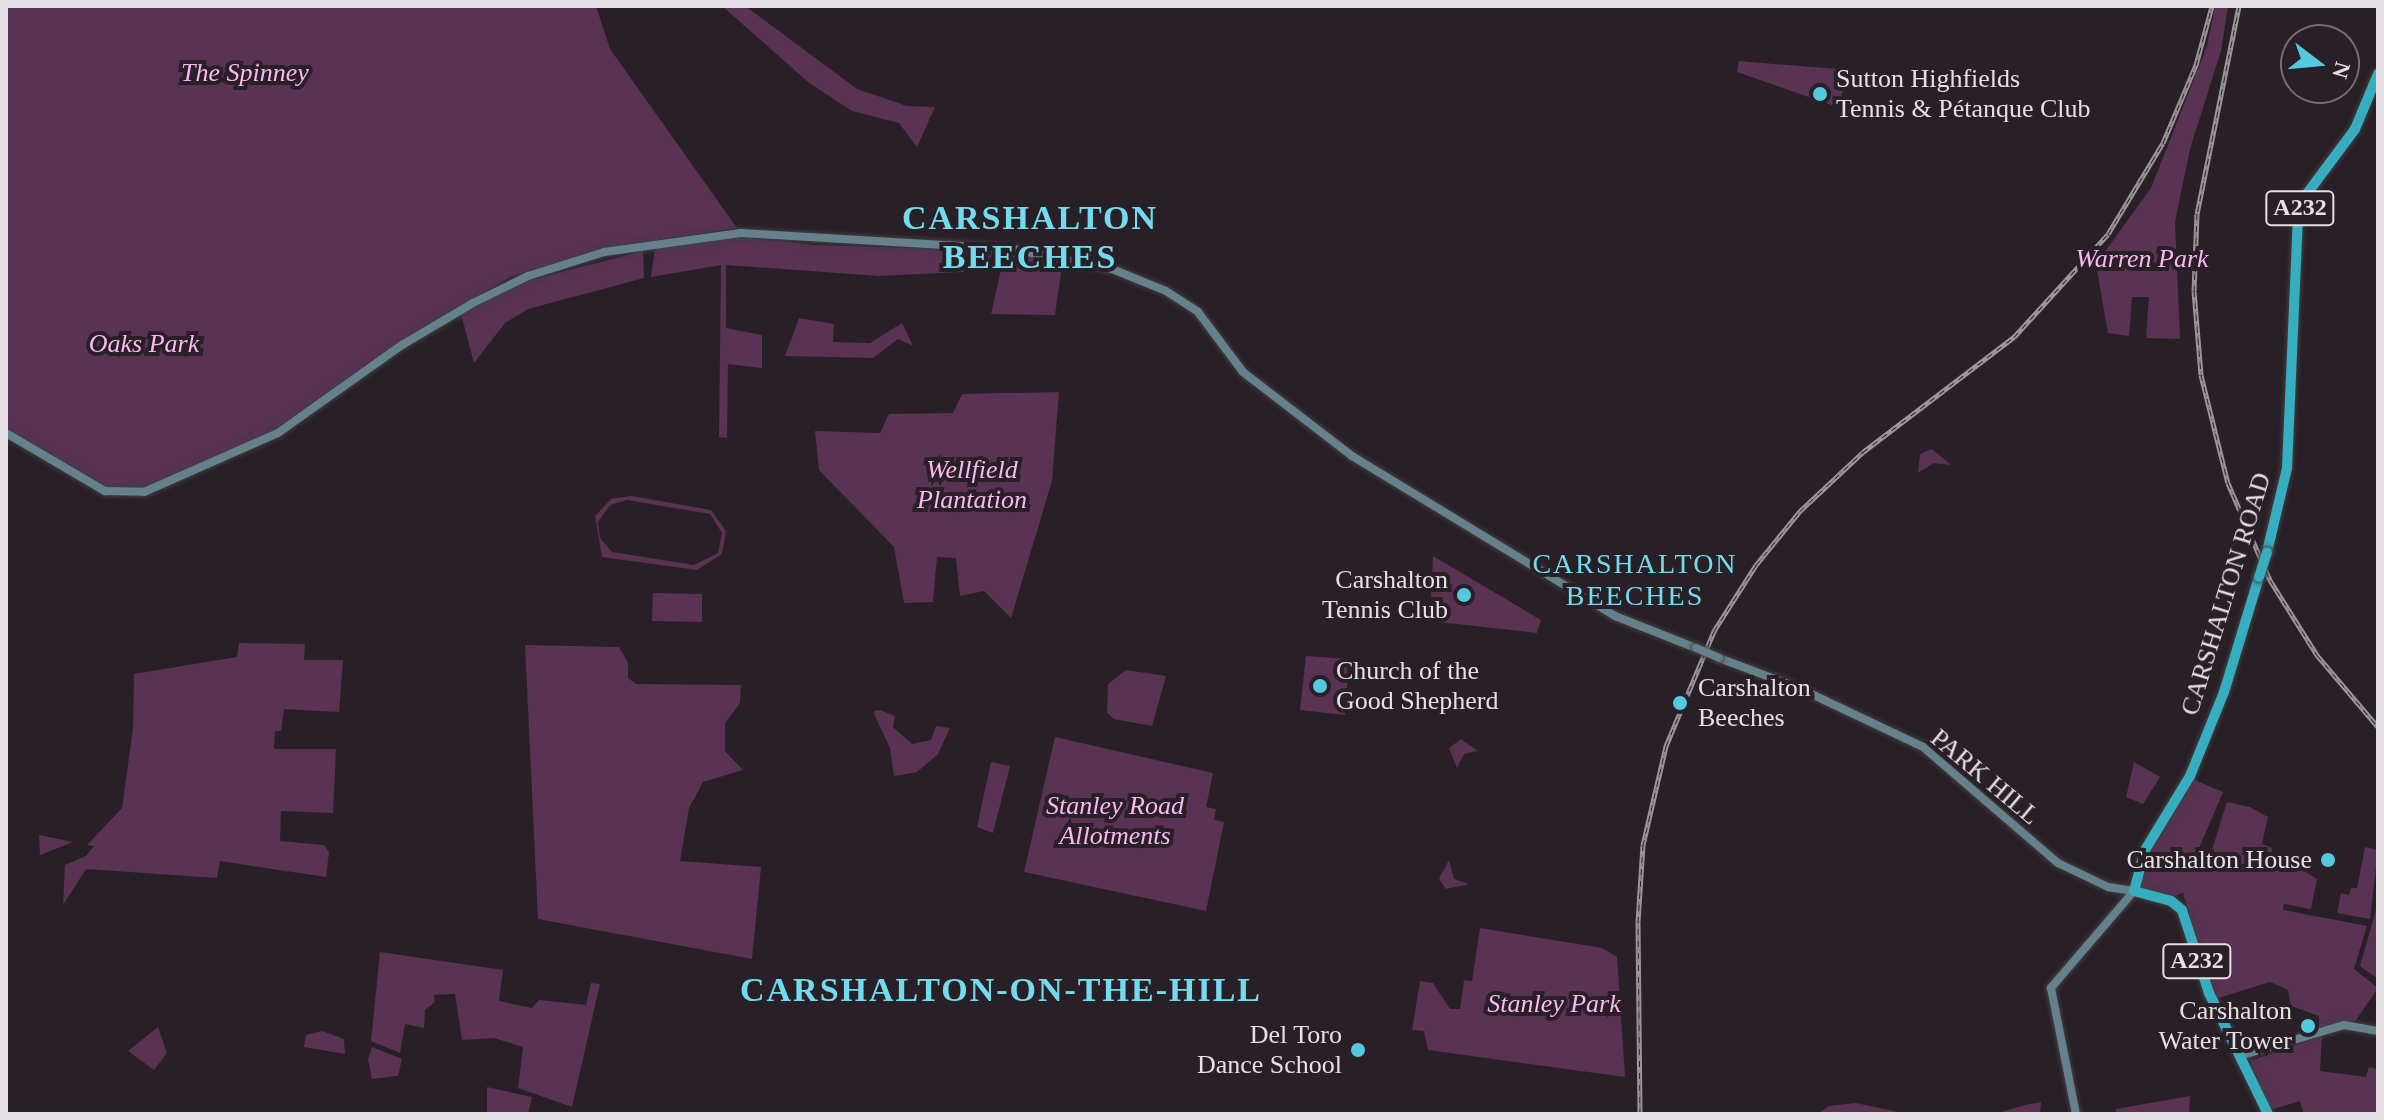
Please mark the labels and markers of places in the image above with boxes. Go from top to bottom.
place label: Sutton Highfields Tennis & Pétanque Club [1836,63,2091,124]
marker: Sutton Highfields Tennis & Pétanque Club [1811,85,1829,103]
place label: Carshalton Tennis Club [1322,564,1448,626]
marker: Carshalton Tennis Club [1455,586,1473,604]
place label: Church of the Good Shepherd [1336,655,1498,716]
place label: Carshalton Beeches [1698,672,1811,734]
marker: Church of the Good Shepherd [1311,677,1329,695]
marker: Carshalton Beeches [1669,692,1691,714]
place label: Carshalton House [2126,844,2312,876]
marker: Carshalton House [2319,851,2337,869]
place label: Carshalton Water Tower [2158,995,2292,1056]
marker: Carshalton Water Tower [2299,1017,2317,1035]
place label: Del Toro Dance School [1197,1019,1342,1080]
marker: Del Toro Dance School [1349,1041,1367,1059]

